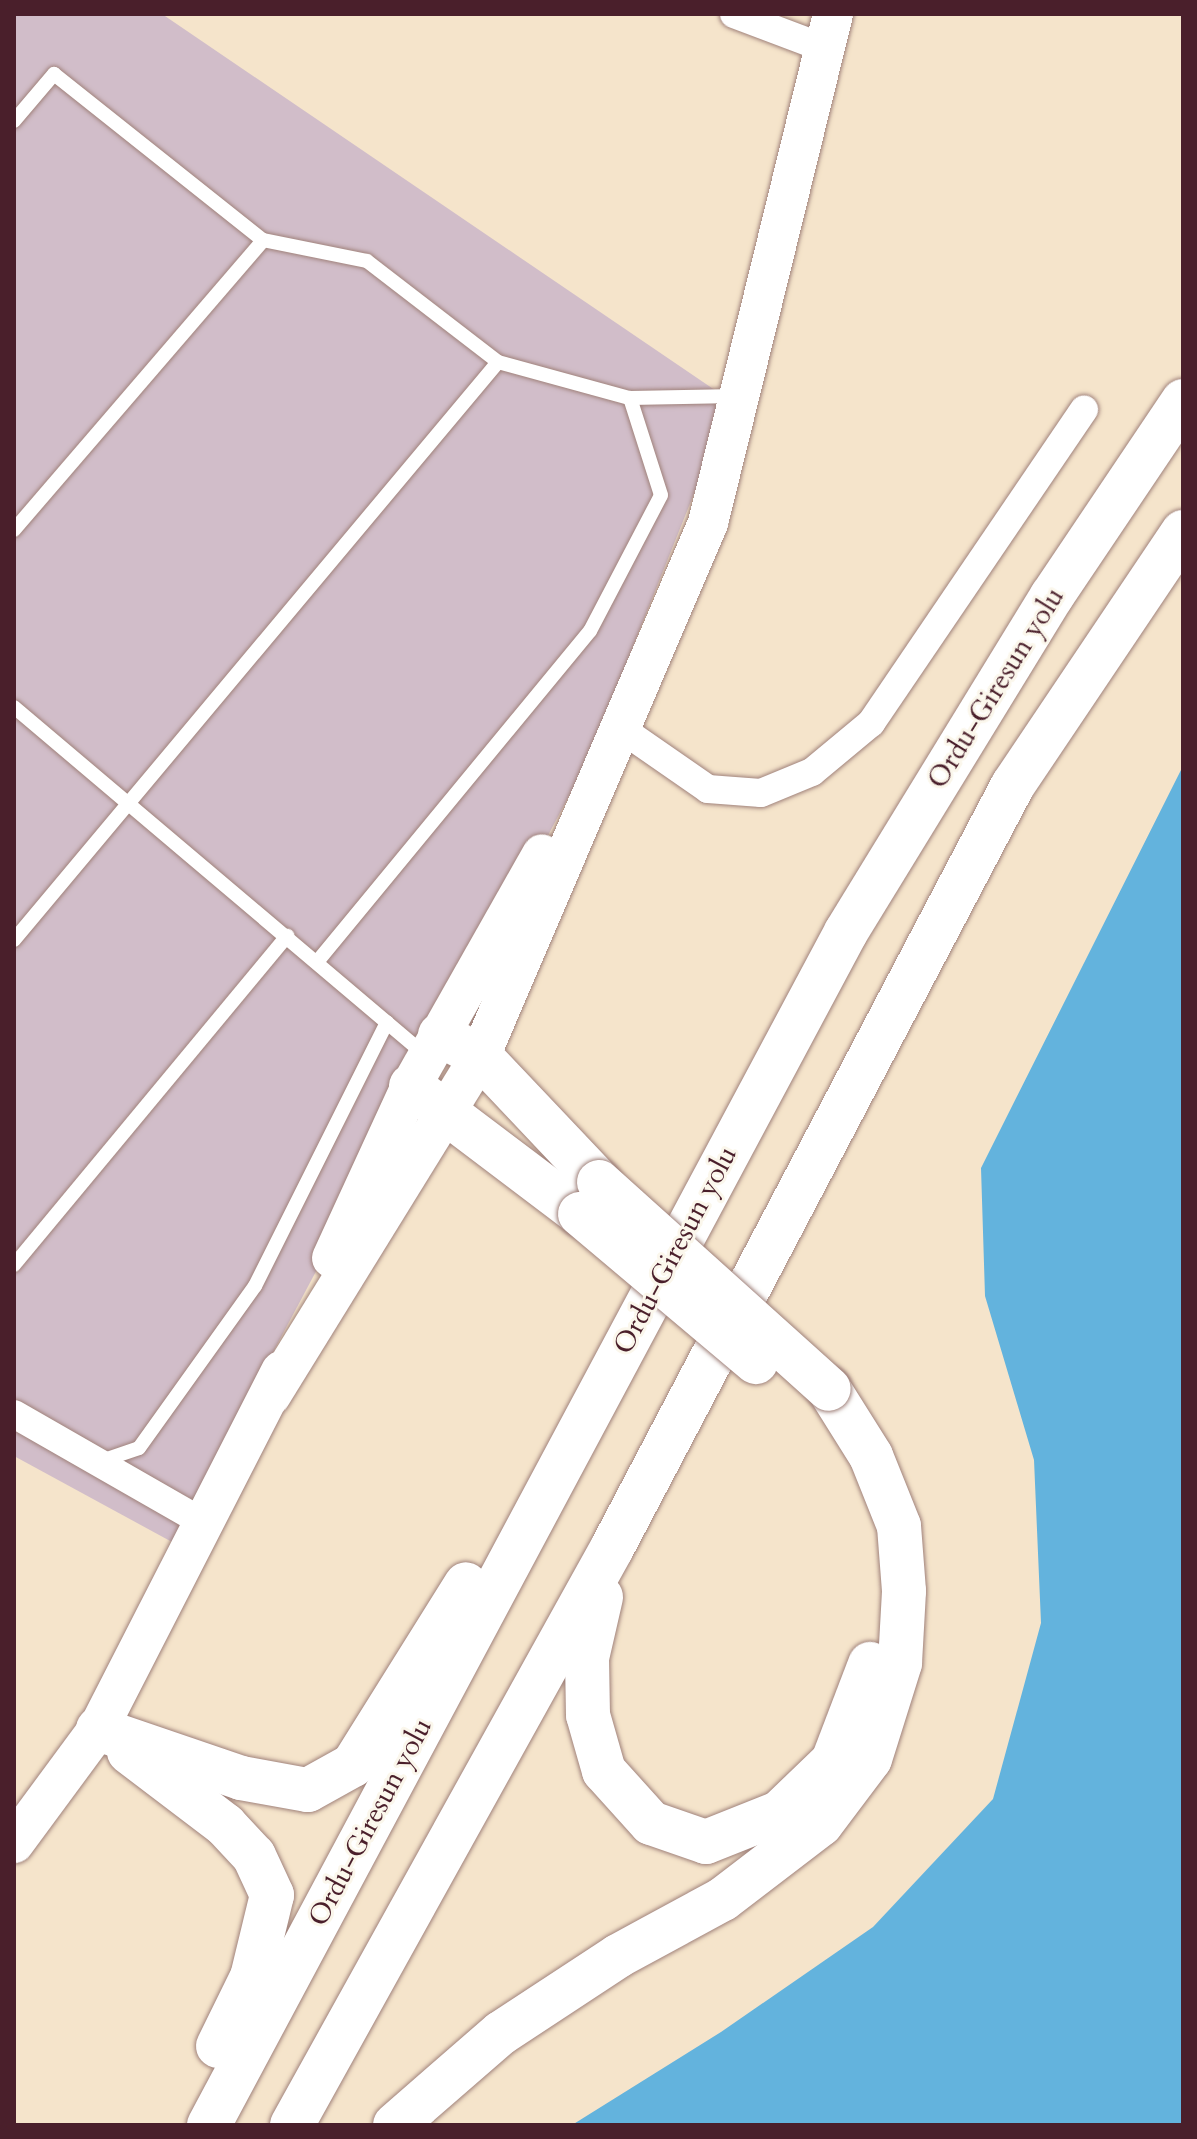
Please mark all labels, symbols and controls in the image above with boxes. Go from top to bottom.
street label: Ordu-Giresun yolu [921,581,1071,795]
street label: Ordu-Giresun yolu [606,1140,744,1360]
street label: Ordu-Giresun yolu [301,1712,439,1932]

